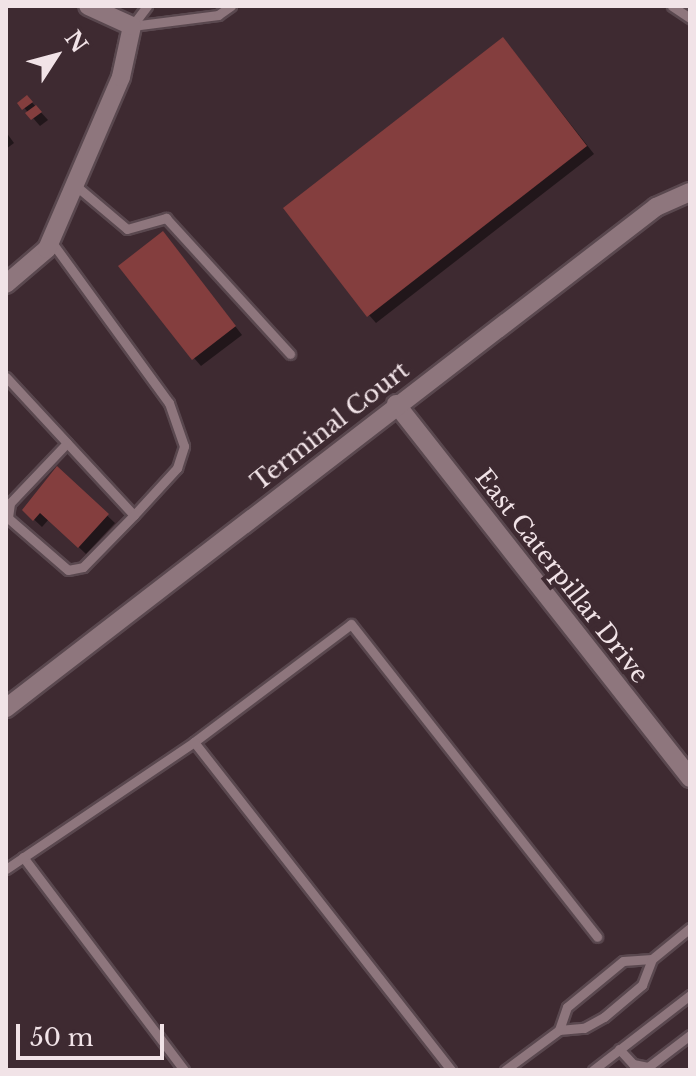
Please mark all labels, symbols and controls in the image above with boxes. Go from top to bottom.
north arrow [16,16,96,96]
text: N [59,25,93,58]
street label: Terminal Court [246,356,414,496]
street label: East Caterpillar Drive [469,463,655,689]
scale bar [20,1008,168,1058]
text: 50 m [30,1023,93,1052]

